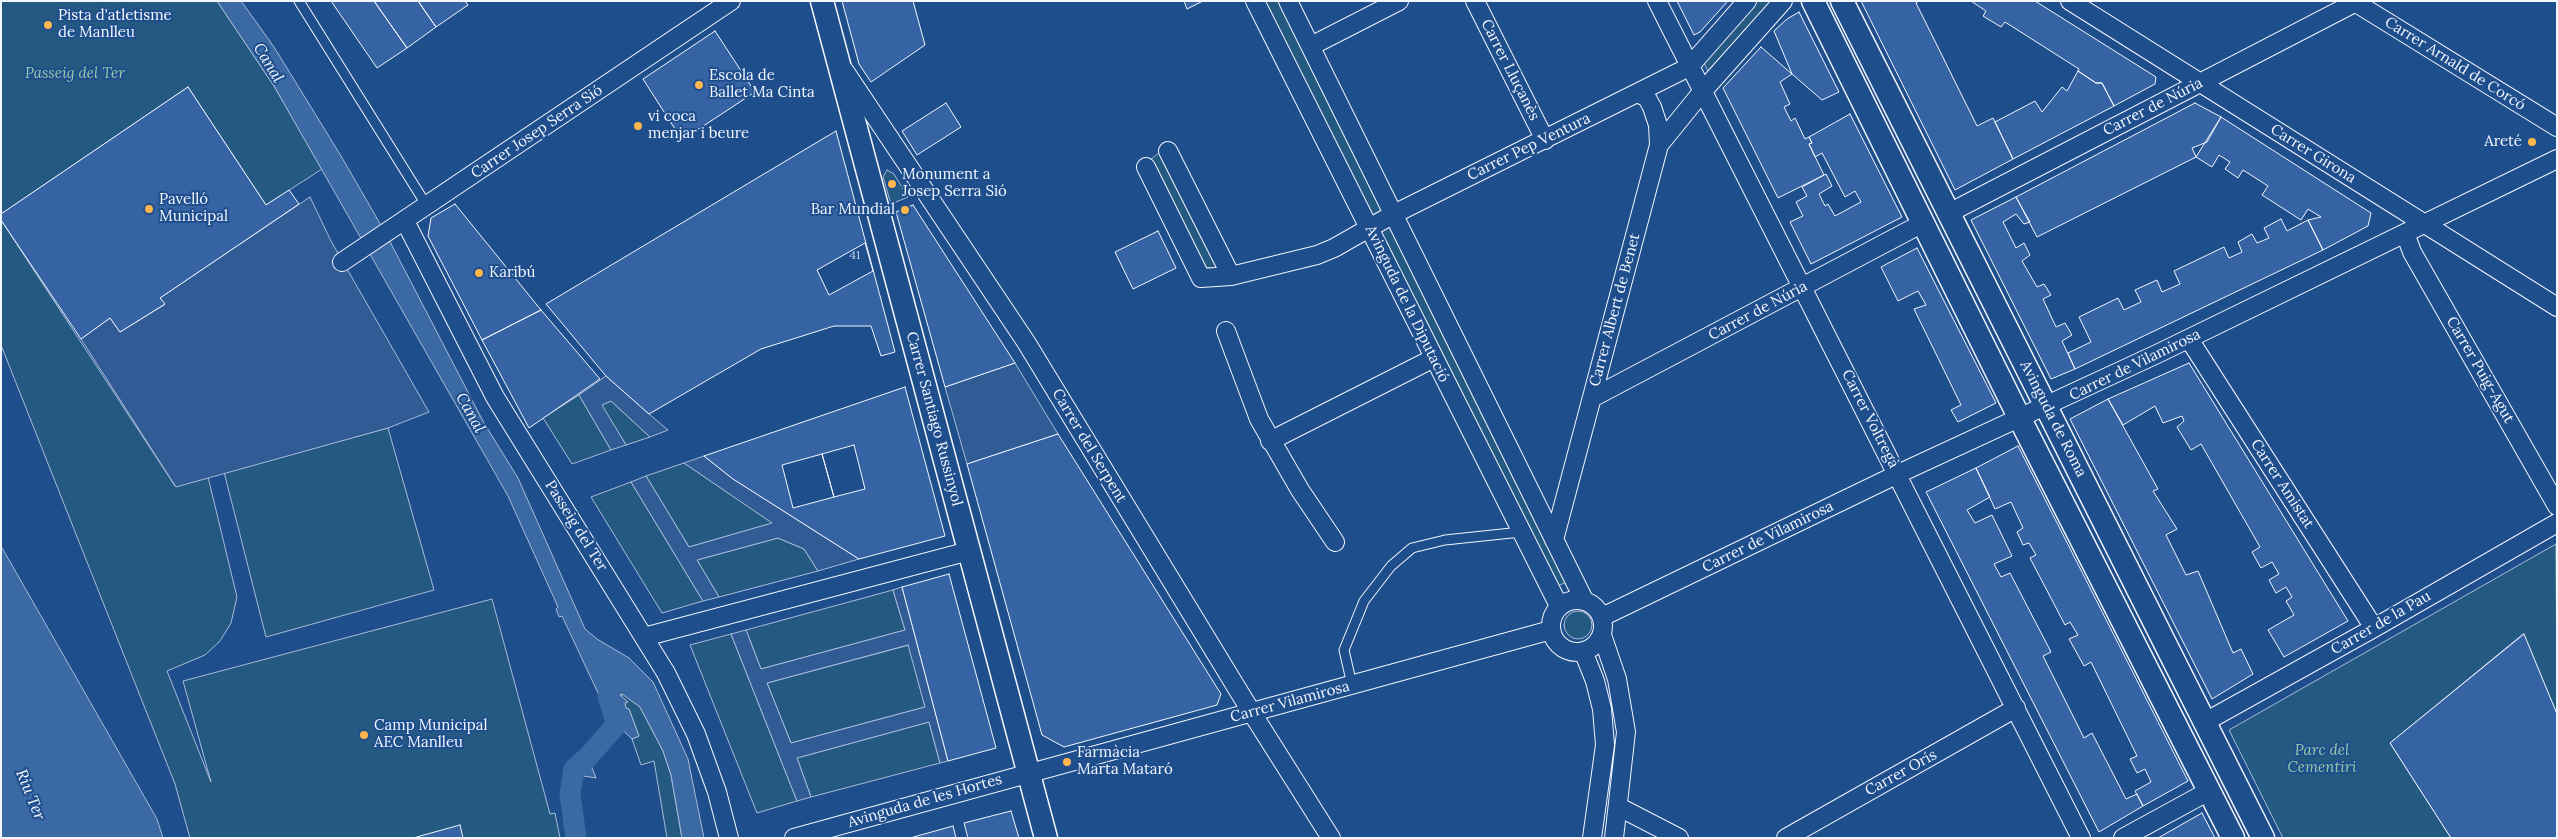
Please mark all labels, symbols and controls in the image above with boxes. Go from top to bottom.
place label: Pista d'atletisme de Manlleu [58,7,172,42]
street label: Carrer Arnald de Corcó [2381,13,2529,115]
street label: Carrer Lluçanès [1477,16,1543,124]
marker: Pista d'atletisme de Manlleu [42,19,54,31]
water label: Canal [249,40,287,86]
park label: Passeig del Ter [25,65,125,83]
place label: Escola de Ballet Ma Cinta [709,67,815,102]
street label: Carrer de Núria [2100,74,2206,140]
marker: Escola de Ballet Ma Cinta [693,79,705,91]
street label: Carrer Josep Serra Sió [468,81,606,183]
place label: vi coca menjar i beure [648,108,749,143]
street label: Carrer Pep Ventura [1464,109,1594,185]
marker: vi coca menjar i beure [632,120,644,132]
street label: Carrer Girona [2267,121,2359,187]
place label: Areté [2484,133,2522,151]
marker: Areté [2526,136,2538,148]
place label: Monument a Josep Serra Sió [902,166,1007,201]
marker: Monument a Josep Serra Sió [886,178,898,190]
place label: Pavelló Municipal [159,191,228,226]
place label: Bar Mundial [811,201,895,219]
marker: Pavelló Municipal [143,203,155,215]
marker: Bar Mundial [899,204,911,216]
street label: Avinguda de la Diputació [1361,223,1453,385]
street label: Carrer Albert de Benet [1586,231,1644,389]
house number: 41 [850,249,860,263]
place label: Karibú [489,264,535,282]
marker: Karibú [473,267,485,279]
street label: Carrer de Núria [1705,277,1811,345]
street label: Carrer Puig-Agut [2442,314,2518,426]
street label: Carrer de Vilamirosa [2066,325,2204,405]
street label: Carrer Santiago Russinyol [902,330,966,508]
street label: Avinguda de Roma [2016,358,2090,480]
street label: Carrer Voltregà [1837,367,1903,471]
street label: Carrer del Serpent [1048,386,1130,506]
water label: Canal [451,390,489,436]
street label: Carrer Amistat [2246,436,2318,532]
street label: Passeig del Ter [541,477,611,575]
street label: Carrer de Vilamirosa [1699,497,1837,577]
street label: Carrer de la Pau [2328,587,2434,659]
street label: Carrer Vilamirosa [1228,677,1352,727]
place label: Camp Municipal AEC Manlleu [374,717,488,752]
marker: Camp Municipal AEC Manlleu [358,729,370,741]
park label: Parc del Cementiri [2288,742,2356,777]
place label: Farmàcia Marta Mataró [1077,744,1173,779]
street label: Carrer Orís [1862,746,1940,800]
marker: Farmàcia Marta Mataró [1061,756,1073,768]
water label: Riu Ter [11,767,49,823]
street label: Avinguda de les Hortes [846,770,1004,832]

